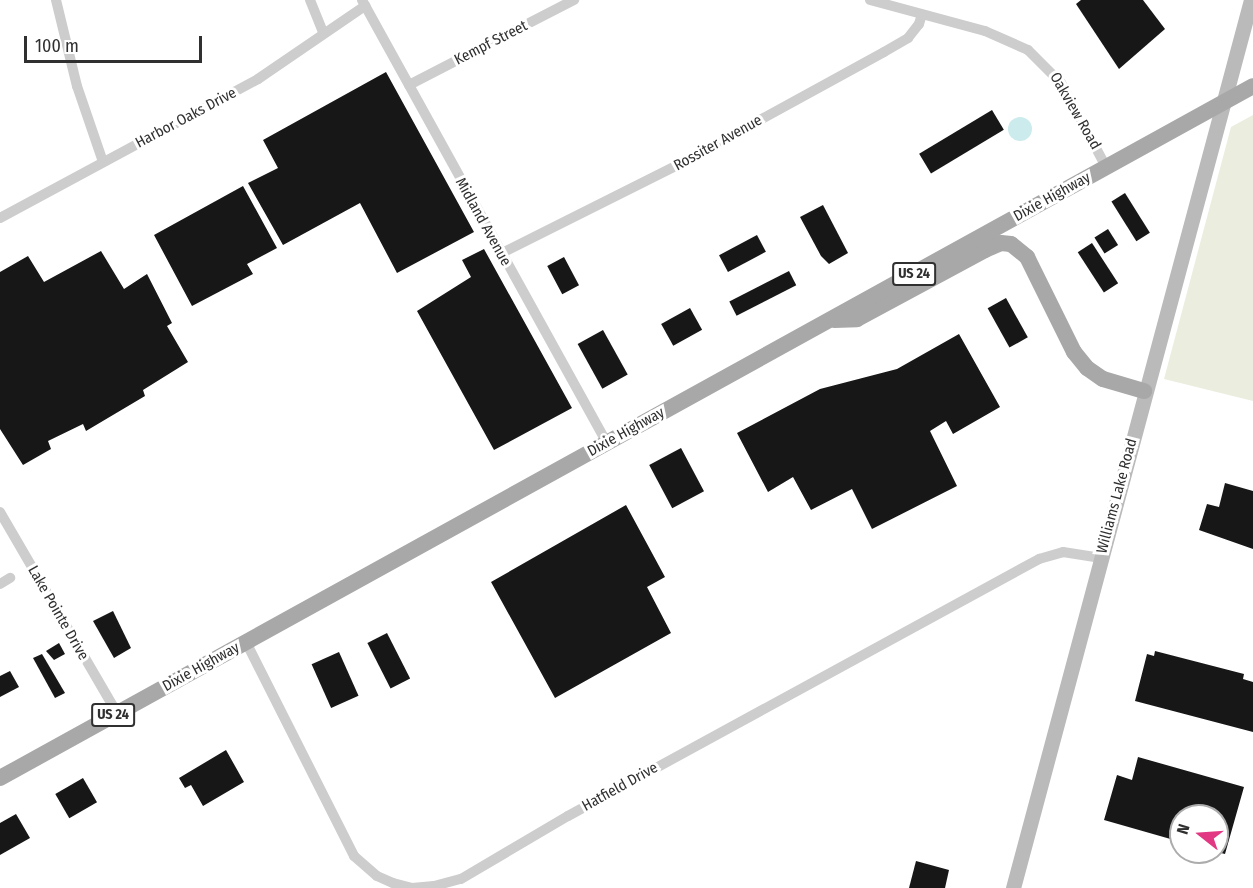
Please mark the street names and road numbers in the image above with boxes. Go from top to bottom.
street label: Kempf Street [451,17,531,69]
street label: Oakview Road [1046,69,1104,153]
street label: Harbor Oaks Drive [133,84,239,152]
street label: Rossiter Avenue [671,111,765,175]
street label: Dixie Highway [1010,169,1094,225]
street label: Midland Avenue [451,175,515,269]
road number: US 24 [892,263,936,285]
street label: Dixie Highway [584,404,668,460]
street label: Williams Lake Road [1093,437,1141,555]
street label: Lake Pointe Drive [24,563,92,663]
street label: Dixie Highway [159,639,243,695]
road number: US 24 [90,704,136,726]
street label: Hatfield Drive [579,759,661,815]

